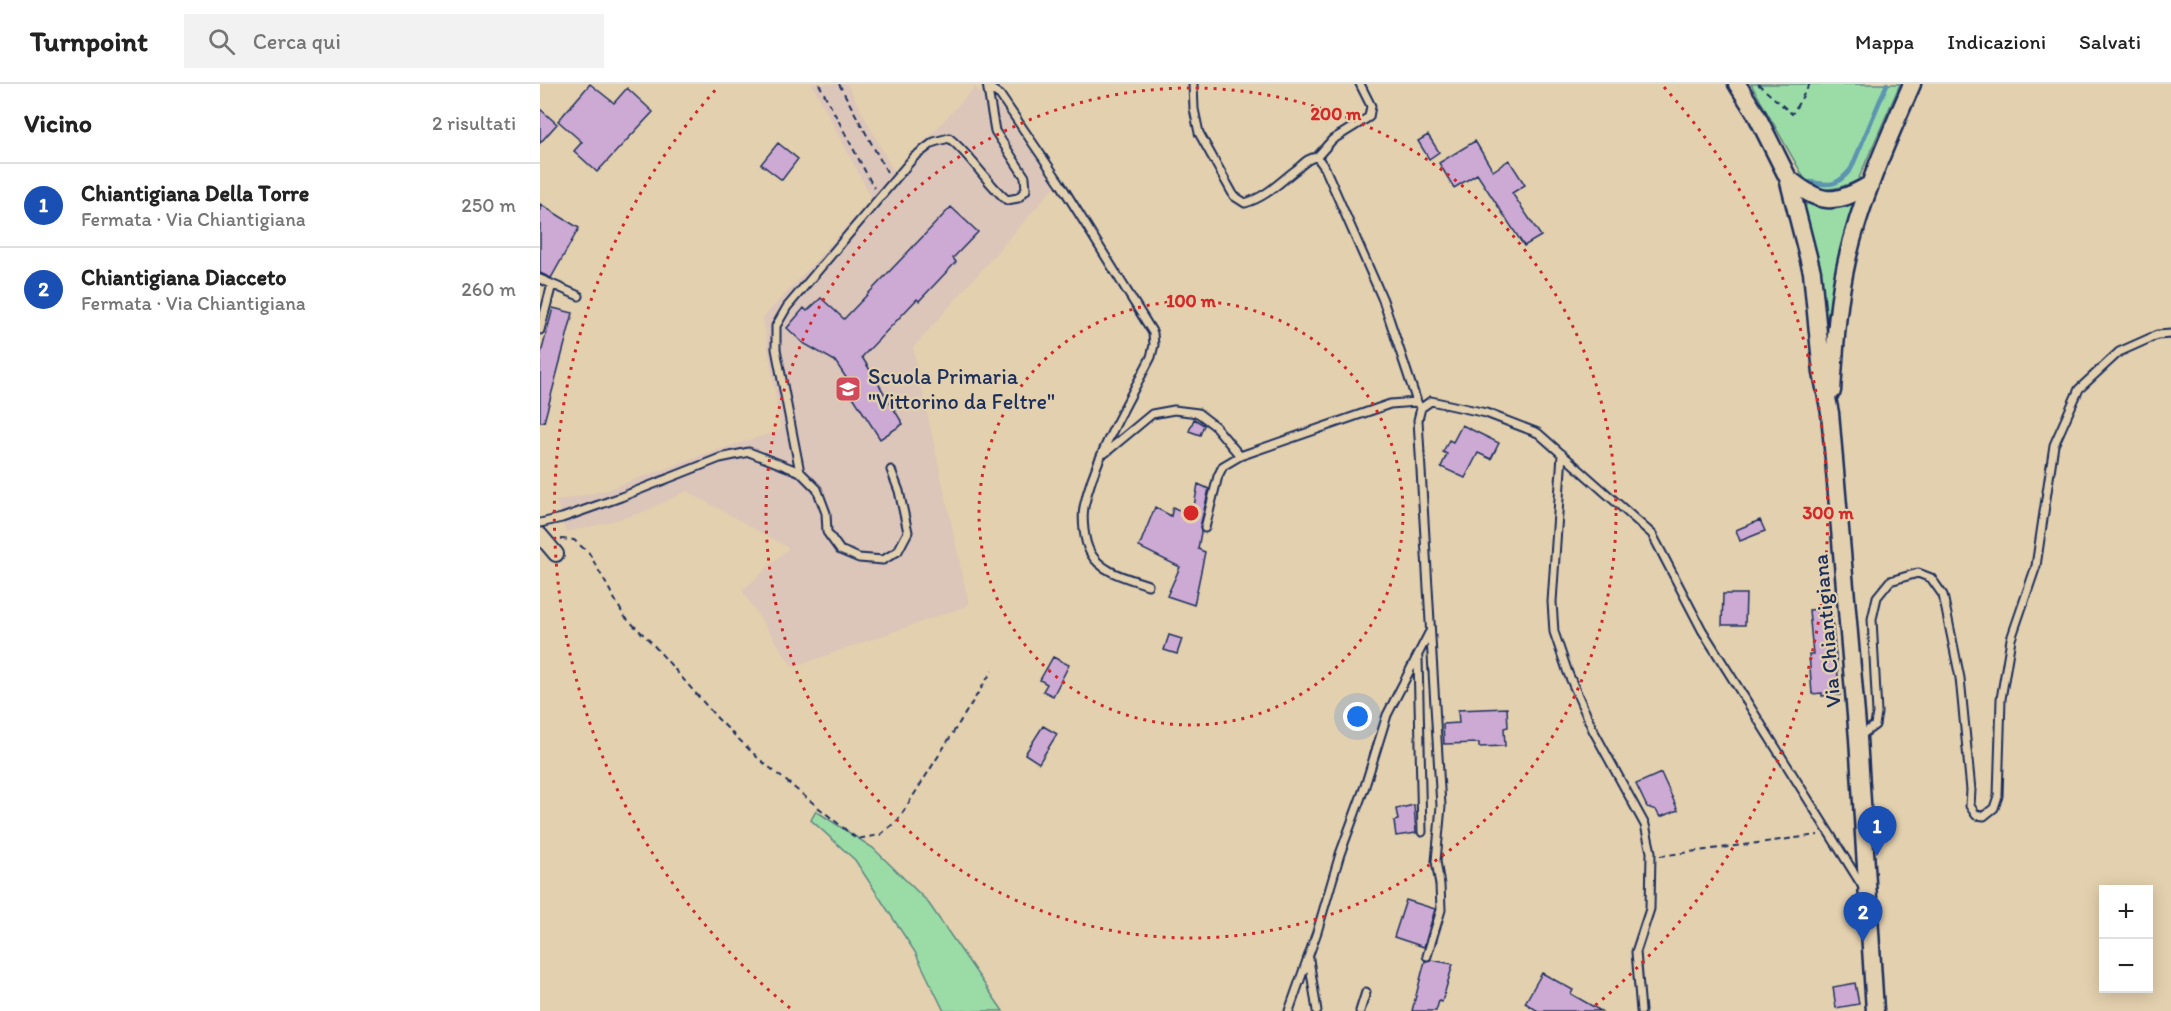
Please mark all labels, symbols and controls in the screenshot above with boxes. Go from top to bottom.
search box [184,14,604,68]
text: Turnpoint [30,24,148,58]
icon: search [205,25,238,58]
text: Cerca qui [253,28,341,55]
text: Mappa [1855,29,1914,54]
text: Indicazioni [1947,29,2046,54]
text: Salvati [2079,29,2141,54]
text: 200 m [1311,103,1362,125]
text: Vicino [24,107,92,139]
text: 2 risultati [432,111,516,135]
text: Chiantigiana Della Torre [81,180,309,207]
text: 1 [39,193,48,217]
text: 250 m [461,193,516,217]
text: Fermata · Via Chiantigiana [81,207,306,231]
text: Chiantigiana Diacceto [81,264,287,291]
text: 2 [38,277,49,301]
text: 260 m [461,277,516,301]
text: 100 m [1166,290,1217,312]
text: Fermata · Via Chiantigiana [81,291,306,315]
place label: Scuola Primaria "Vittorino da Feltre" [868,363,1055,415]
school or university icon: Scuola Primaria "Vittorino da Feltre" [833,374,863,404]
text: 300 m [1802,502,1854,524]
centre of rings [1181,503,1201,523]
street label: Via Chiantigiana [1806,553,1847,709]
your location [1343,702,1372,731]
pin: 1 [1858,806,1896,856]
map controls [2099,885,2153,993]
button: + [2099,885,2153,939]
pin: 2 [1844,892,1882,942]
button: − [2099,939,2153,993]

